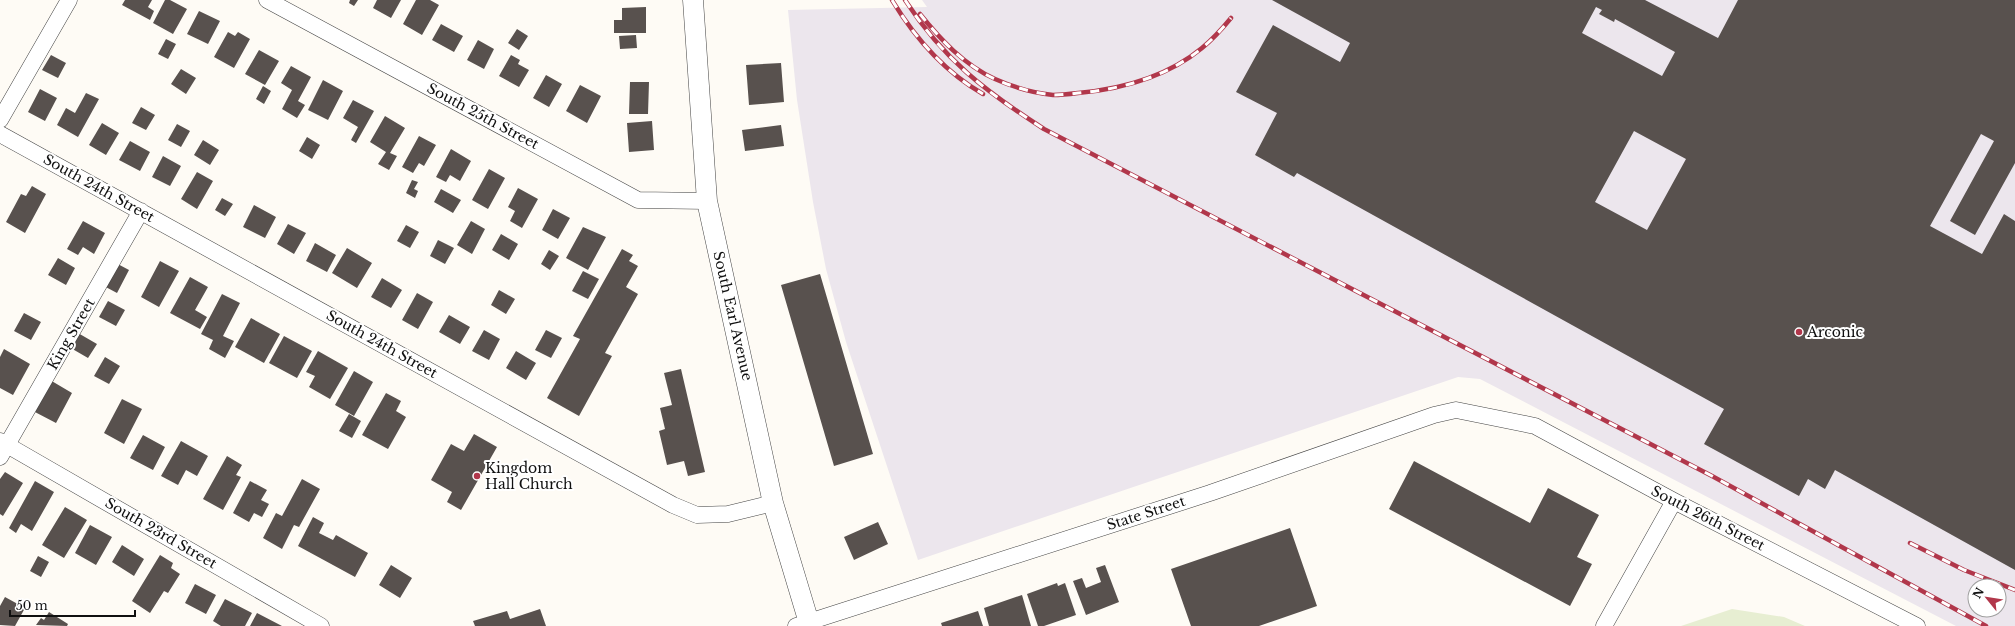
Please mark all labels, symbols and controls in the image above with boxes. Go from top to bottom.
street label: South 25th Street [424,79,543,153]
street label: South 24th Street [40,150,158,226]
street label: South Earl Avenue [709,249,757,383]
street label: King Street [43,294,99,373]
street label: South 24th Street [323,306,441,382]
place label: Arconic [1806,323,1863,341]
marker: Arconic [1794,327,1804,337]
place label: Kingdom Hall Church [485,459,573,493]
marker: Kingdom Hall Church [472,471,482,481]
street label: South 26th Street [1648,482,1768,555]
street label: State Street [1104,492,1188,534]
street label: South 23rd Street [102,494,221,573]
north arrow [1967,578,2007,618]
text: N [1970,584,1987,601]
scale bar [10,592,135,618]
text: 50 m [16,598,48,613]

